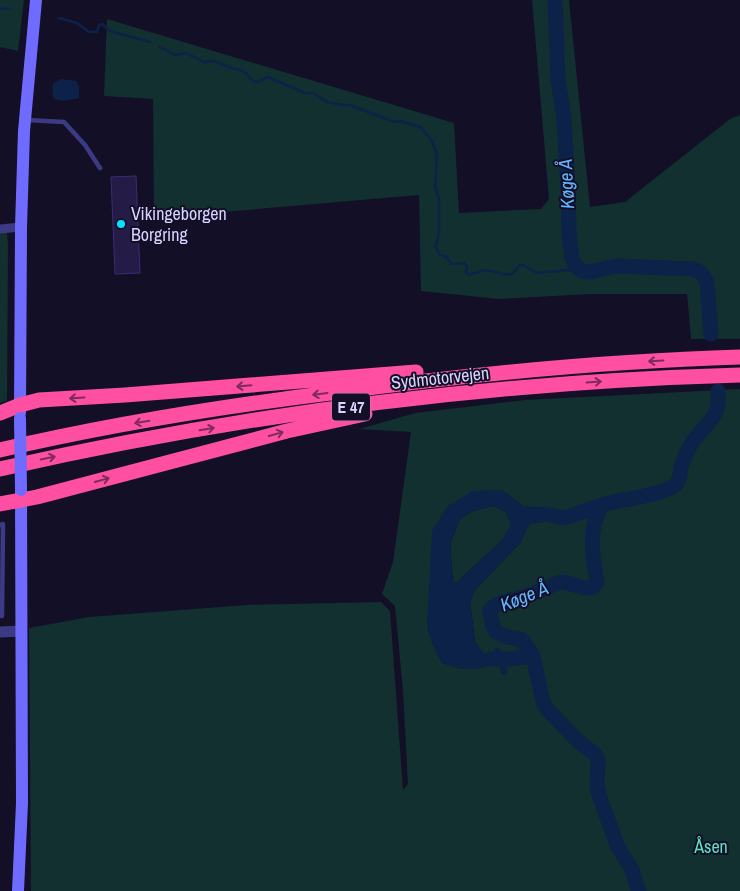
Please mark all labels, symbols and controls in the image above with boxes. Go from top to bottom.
water label: Køge Å [552,158,580,210]
place label: Vikingeborgen Borgring [131,201,227,247]
marker: Vikingeborgen Borgring [115,218,127,230]
one-way arrow [648,356,664,365]
street label: Sydmotorvejen [390,360,490,395]
one-way arrow [586,378,602,387]
one-way arrow [237,381,253,390]
one-way arrow [312,389,328,399]
one-way arrow [69,394,85,403]
road number: E 47 [332,394,370,421]
one-way arrow [134,418,150,428]
one-way arrow [199,423,215,433]
one-way arrow [267,429,283,439]
one-way arrow [39,453,55,463]
one-way arrow [93,475,109,484]
water label: Køge Å [496,575,552,617]
park label: Åsen [693,834,728,859]

